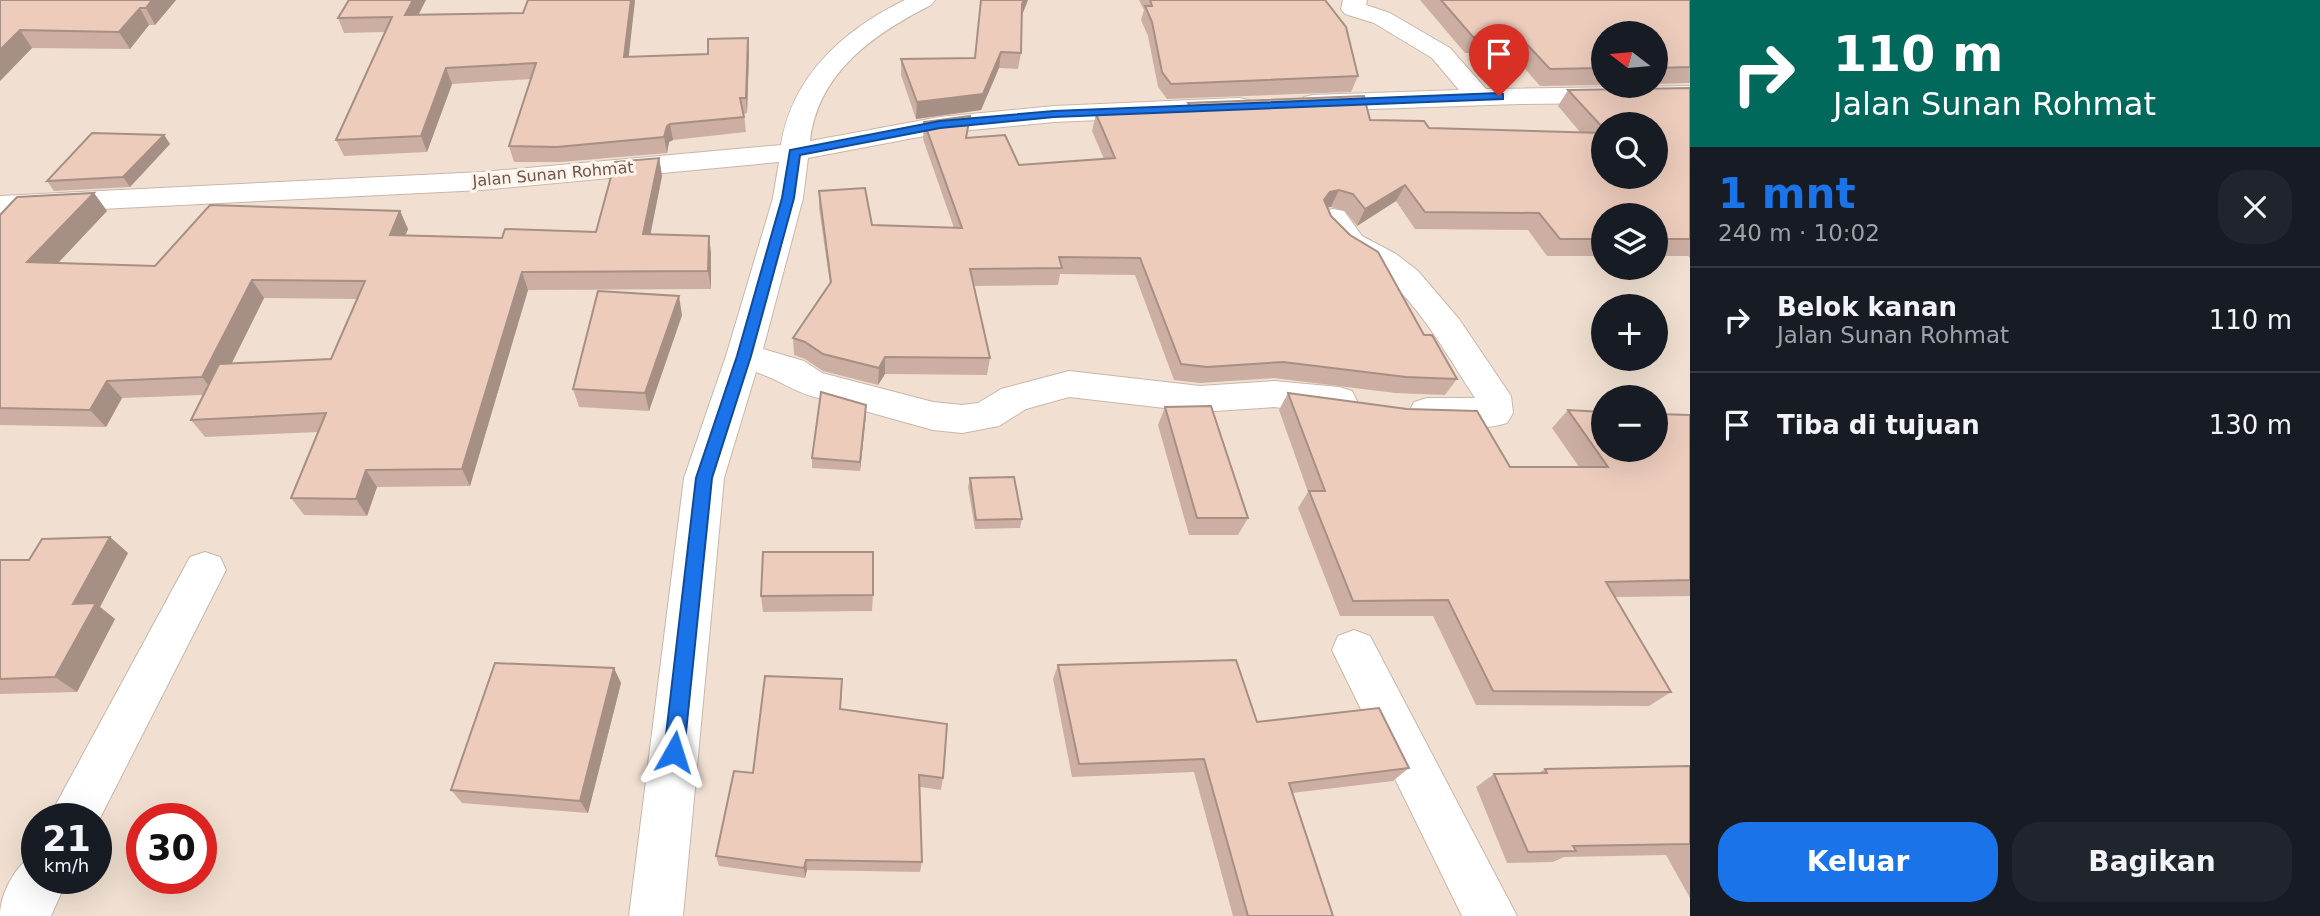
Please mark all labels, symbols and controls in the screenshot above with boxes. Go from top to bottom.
north arrow [1591,21,1668,98]
map controls [1591,21,1668,462]
pin [1469,24,1529,96]
text: 110 m [1833,26,2003,83]
icon: right [1718,28,1809,119]
icon: arrive [1480,35,1518,73]
text: Jalan Sunan Rohmat [1833,85,2156,123]
button: search [1591,112,1668,189]
street label: Jalan Sunan Rohmat [471,157,634,191]
text: 1 mnt [1718,169,1856,218]
button: close [2218,170,2292,244]
button: layers [1591,203,1668,280]
text: 240 m · 10:02 [1718,220,1880,246]
text: Belok kanan [1777,292,1957,322]
button: + [1591,294,1668,371]
icon: right [1718,301,1756,339]
text: 110 m [2209,305,2292,335]
text: Jalan Sunan Rohmat [1777,322,2009,348]
button: − [1591,385,1668,462]
icon: arrive [1718,406,1756,444]
text: Tiba di tujuan [1777,410,1980,440]
text: 130 m [2209,410,2292,440]
position arrow [637,715,711,789]
speed limit sign: 30 [126,803,217,894]
text: 21 [42,819,91,859]
button: Keluar [1718,822,1998,902]
button: Bagikan [2012,822,2292,902]
text: km/h [44,855,89,876]

